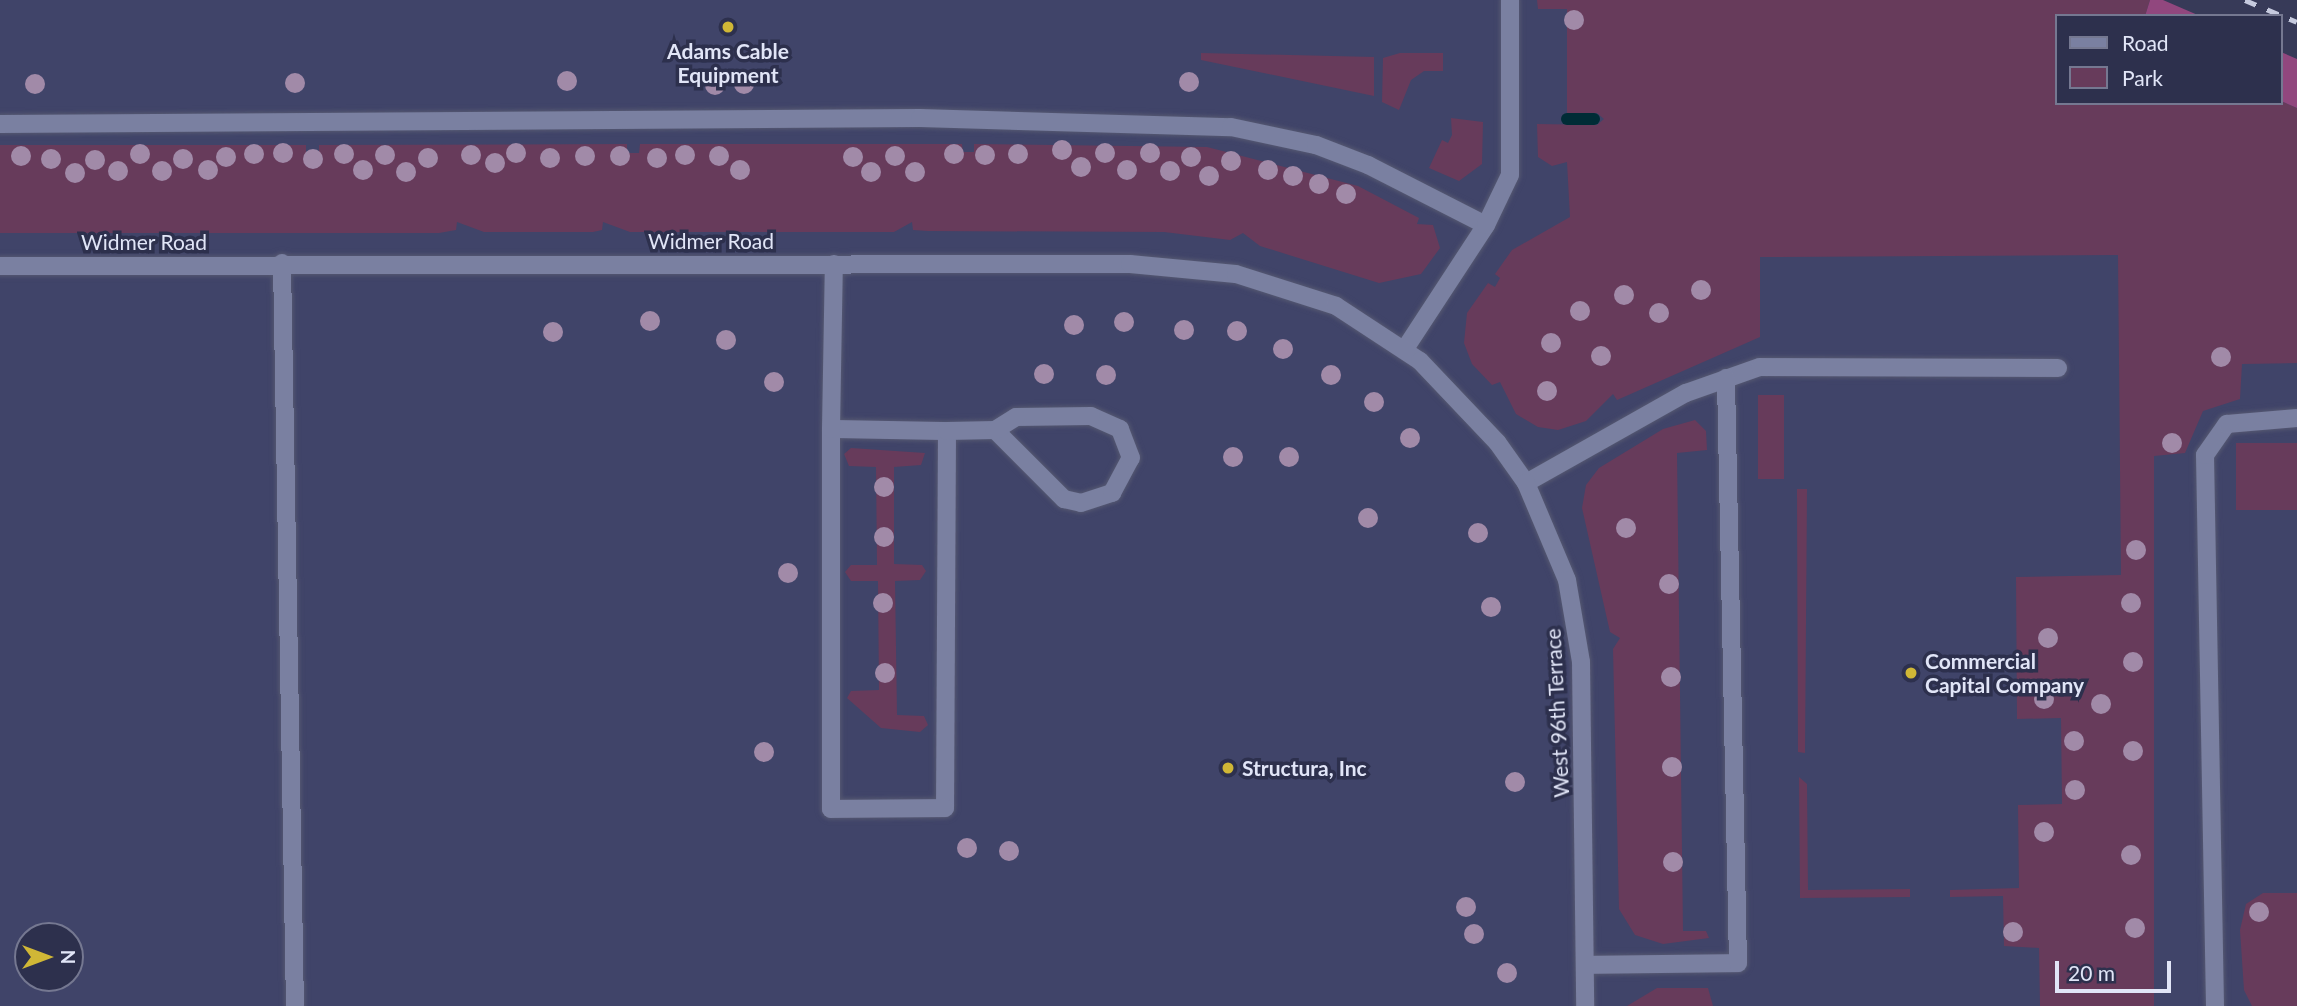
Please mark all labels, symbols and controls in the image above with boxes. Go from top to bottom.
legend [2056,14,2283,105]
marker: Adams Cable Equipment [720,19,736,35]
text: Road [2122,30,2169,55]
place label: Adams Cable Equipment [667,38,789,88]
text: Park [2122,65,2163,90]
street label: Widmer Road [648,228,774,254]
street label: Widmer Road [81,229,207,255]
street label: West 96th Terrace [1540,627,1574,799]
place label: Commercial Capital Company [1925,648,2084,698]
marker: Commercial Capital Company [1903,665,1919,681]
place label: Structura, Inc [1242,755,1367,781]
marker: Structura, Inc [1220,760,1236,776]
north arrow [14,922,84,992]
scale bar [2059,946,2174,990]
text: N [57,950,80,964]
text: 20 m [2068,960,2115,985]

